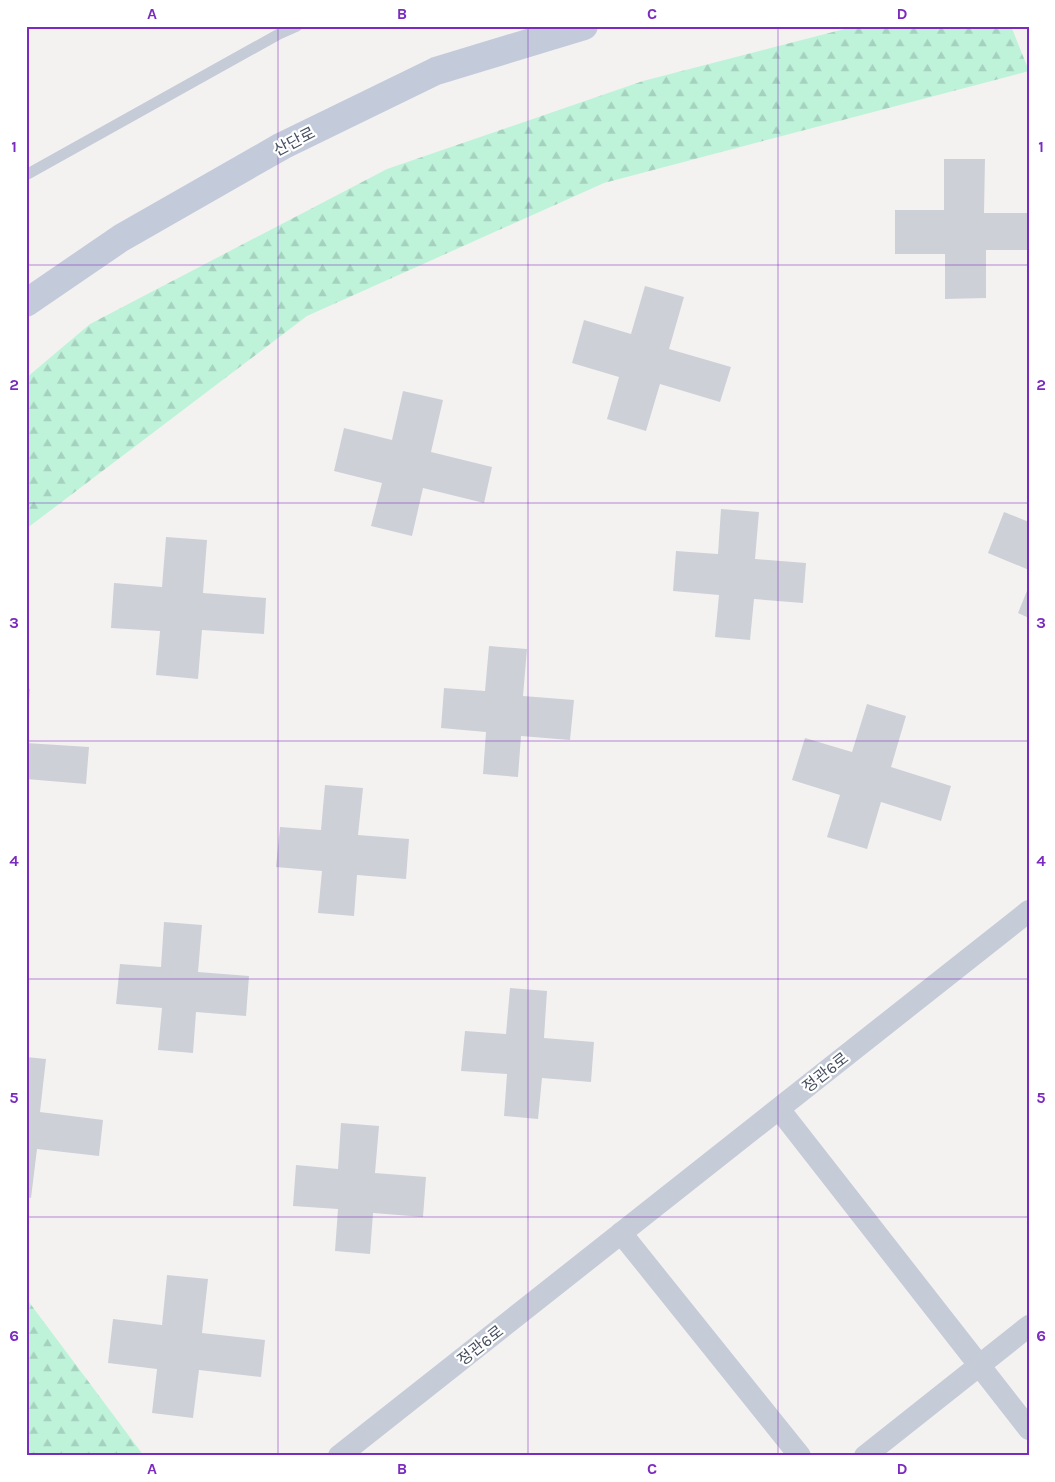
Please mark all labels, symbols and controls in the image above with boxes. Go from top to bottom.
text: A [147,4,157,23]
text: B [397,4,407,23]
text: C [647,4,657,23]
text: D [897,4,908,23]
street label: 산단로 [270,123,318,160]
text: 1 [11,137,17,156]
text: 1 [1038,137,1044,156]
text: 2 [9,375,19,394]
text: 2 [1036,375,1046,394]
text: 3 [9,613,19,632]
text: 3 [1036,613,1046,632]
text: 4 [9,851,19,870]
text: 4 [1036,851,1046,870]
street label: 정관6로 [798,1048,852,1096]
text: 5 [9,1088,19,1107]
text: 5 [1036,1088,1046,1107]
street label: 정관6로 [453,1321,507,1369]
text: 6 [9,1326,19,1345]
text: 6 [1036,1326,1046,1345]
text: A [147,1459,157,1478]
text: B [397,1459,407,1478]
text: C [647,1459,657,1478]
text: D [897,1459,908,1478]

